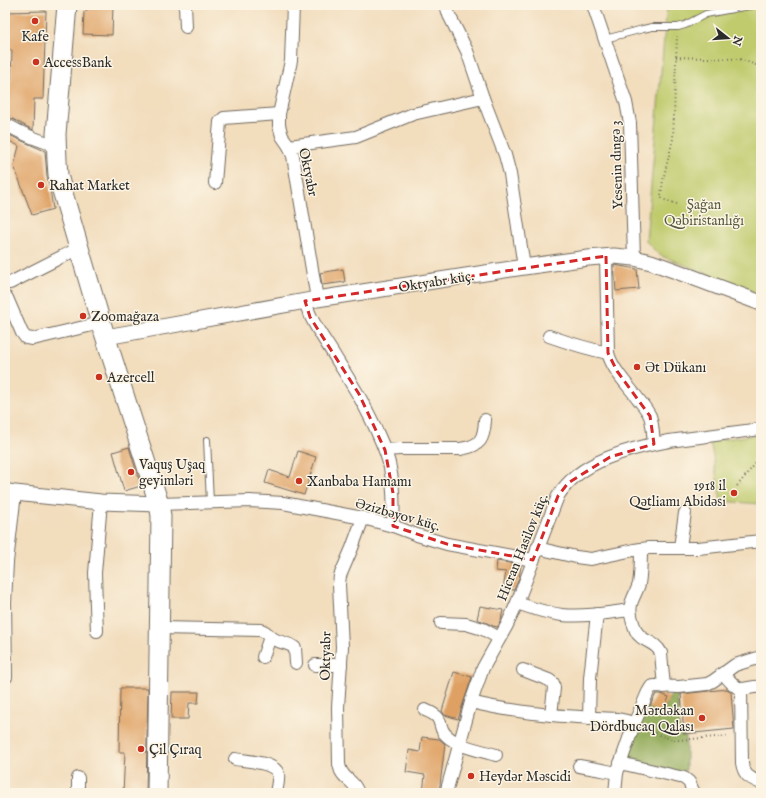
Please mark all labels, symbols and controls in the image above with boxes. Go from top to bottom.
marker: Kafe [30,16,40,26]
north arrow [708,18,748,58]
place label: Kafe [21,28,49,46]
text: N [728,33,745,48]
place label: AccessBank [43,54,112,72]
marker: AccessBank [31,57,41,67]
street label: Yesenin dıngə 3 [606,120,628,210]
street label: Oktyabr [294,146,322,198]
place label: Rahat Market [49,177,130,195]
marker: Rahat Market [36,180,46,190]
park label: Şağan Qəbiristanlığı [664,196,744,230]
street label: Oktyabr küç. [397,267,475,297]
place label: Zoomağaza [91,308,160,326]
marker: Zoomağaza [78,311,88,321]
place label: Ət Dükanı [645,359,706,377]
marker: Ət Dükanı [632,362,642,372]
place label: Azercell [106,369,155,387]
marker: Azercell [94,372,104,382]
place label: Vaquş Uşaq geyimləri [138,456,206,490]
marker: Vaquş Uşaq geyimləri [126,467,136,477]
place label: Xanbaba Hamamı [307,473,412,491]
marker: Xanbaba Hamamı [294,476,304,486]
place label: 1918 il Qətliamı Abidəsi [629,477,726,511]
marker: 1918 il Qətliamı Abidəsi [729,488,739,498]
street label: Hicran Hasilov küç. [493,491,553,604]
street label: Əzizbəyov küç. [353,494,442,536]
street label: Oktyabr [317,631,335,681]
place label: Mərdəkan Dördbucaq Qalası [590,702,695,736]
marker: Mərdəkan Dördbucaq Qalası [697,713,707,723]
place label: Çil Çıraq [149,741,203,759]
marker: Çil Çıraq [136,744,146,754]
place label: Heydər Məscidi [479,768,571,786]
marker: Heydər Məscidi [466,771,476,781]

